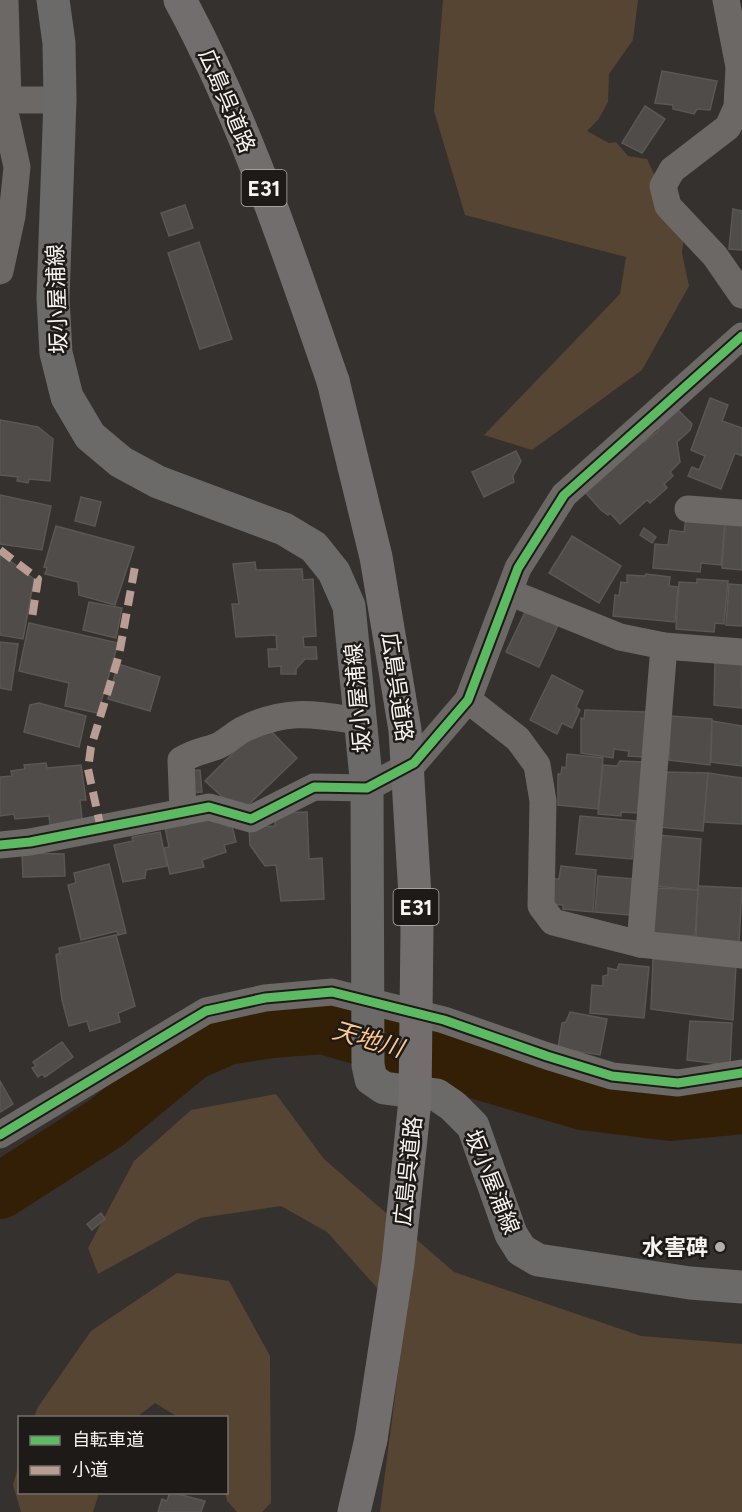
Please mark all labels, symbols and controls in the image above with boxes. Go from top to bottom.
street label: 広島呉道路 [193,45,261,157]
road number: E31 [242,170,286,206]
street label: 坂小屋浦線 [42,244,72,354]
street label: 広島呉道路 [376,631,418,743]
street label: 坂小屋浦線 [340,642,376,754]
road number: E31 [394,889,438,925]
water label: 天地川 [329,1015,409,1064]
street label: 広島呉道路 [389,1115,427,1227]
street label: 坂小屋浦線 [459,1126,525,1238]
place label: 水害碑 [642,1234,708,1261]
marker: 水害碑 [713,1240,727,1254]
legend [18,1416,228,1494]
text: 自転車道 [72,1429,144,1451]
text: 小道 [72,1459,108,1481]

